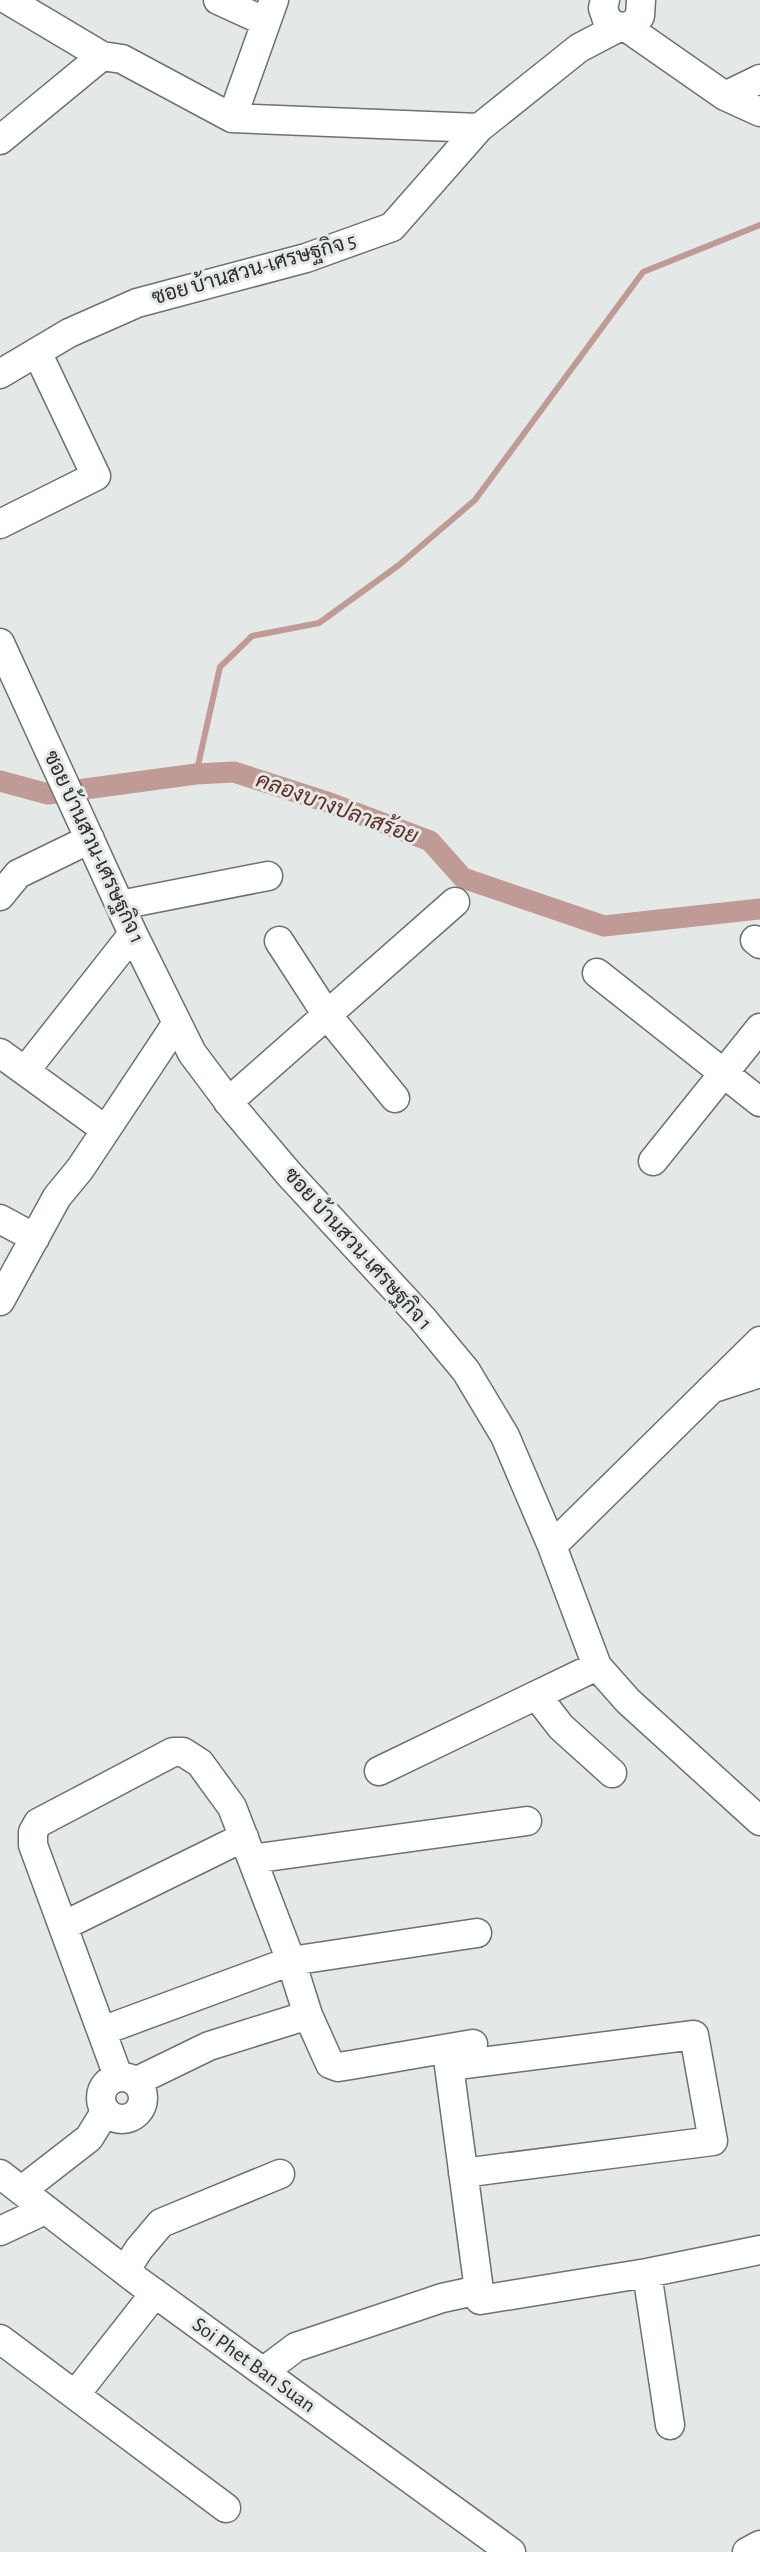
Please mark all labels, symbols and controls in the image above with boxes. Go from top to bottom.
street label: ซอย บ้านสวน-เศรษฐกิจ 5 [149,228,359,310]
street label: ซอย บ้านสวน-เศรษฐกิจ 1 [38,747,150,947]
water label: คลองบางปลาสร้อย [253,766,422,848]
street label: ซอย บ้านสวน-เศรษฐกิจ 1 [278,1163,438,1335]
street label: Soi Phet Ban Suan [189,2314,319,2416]

